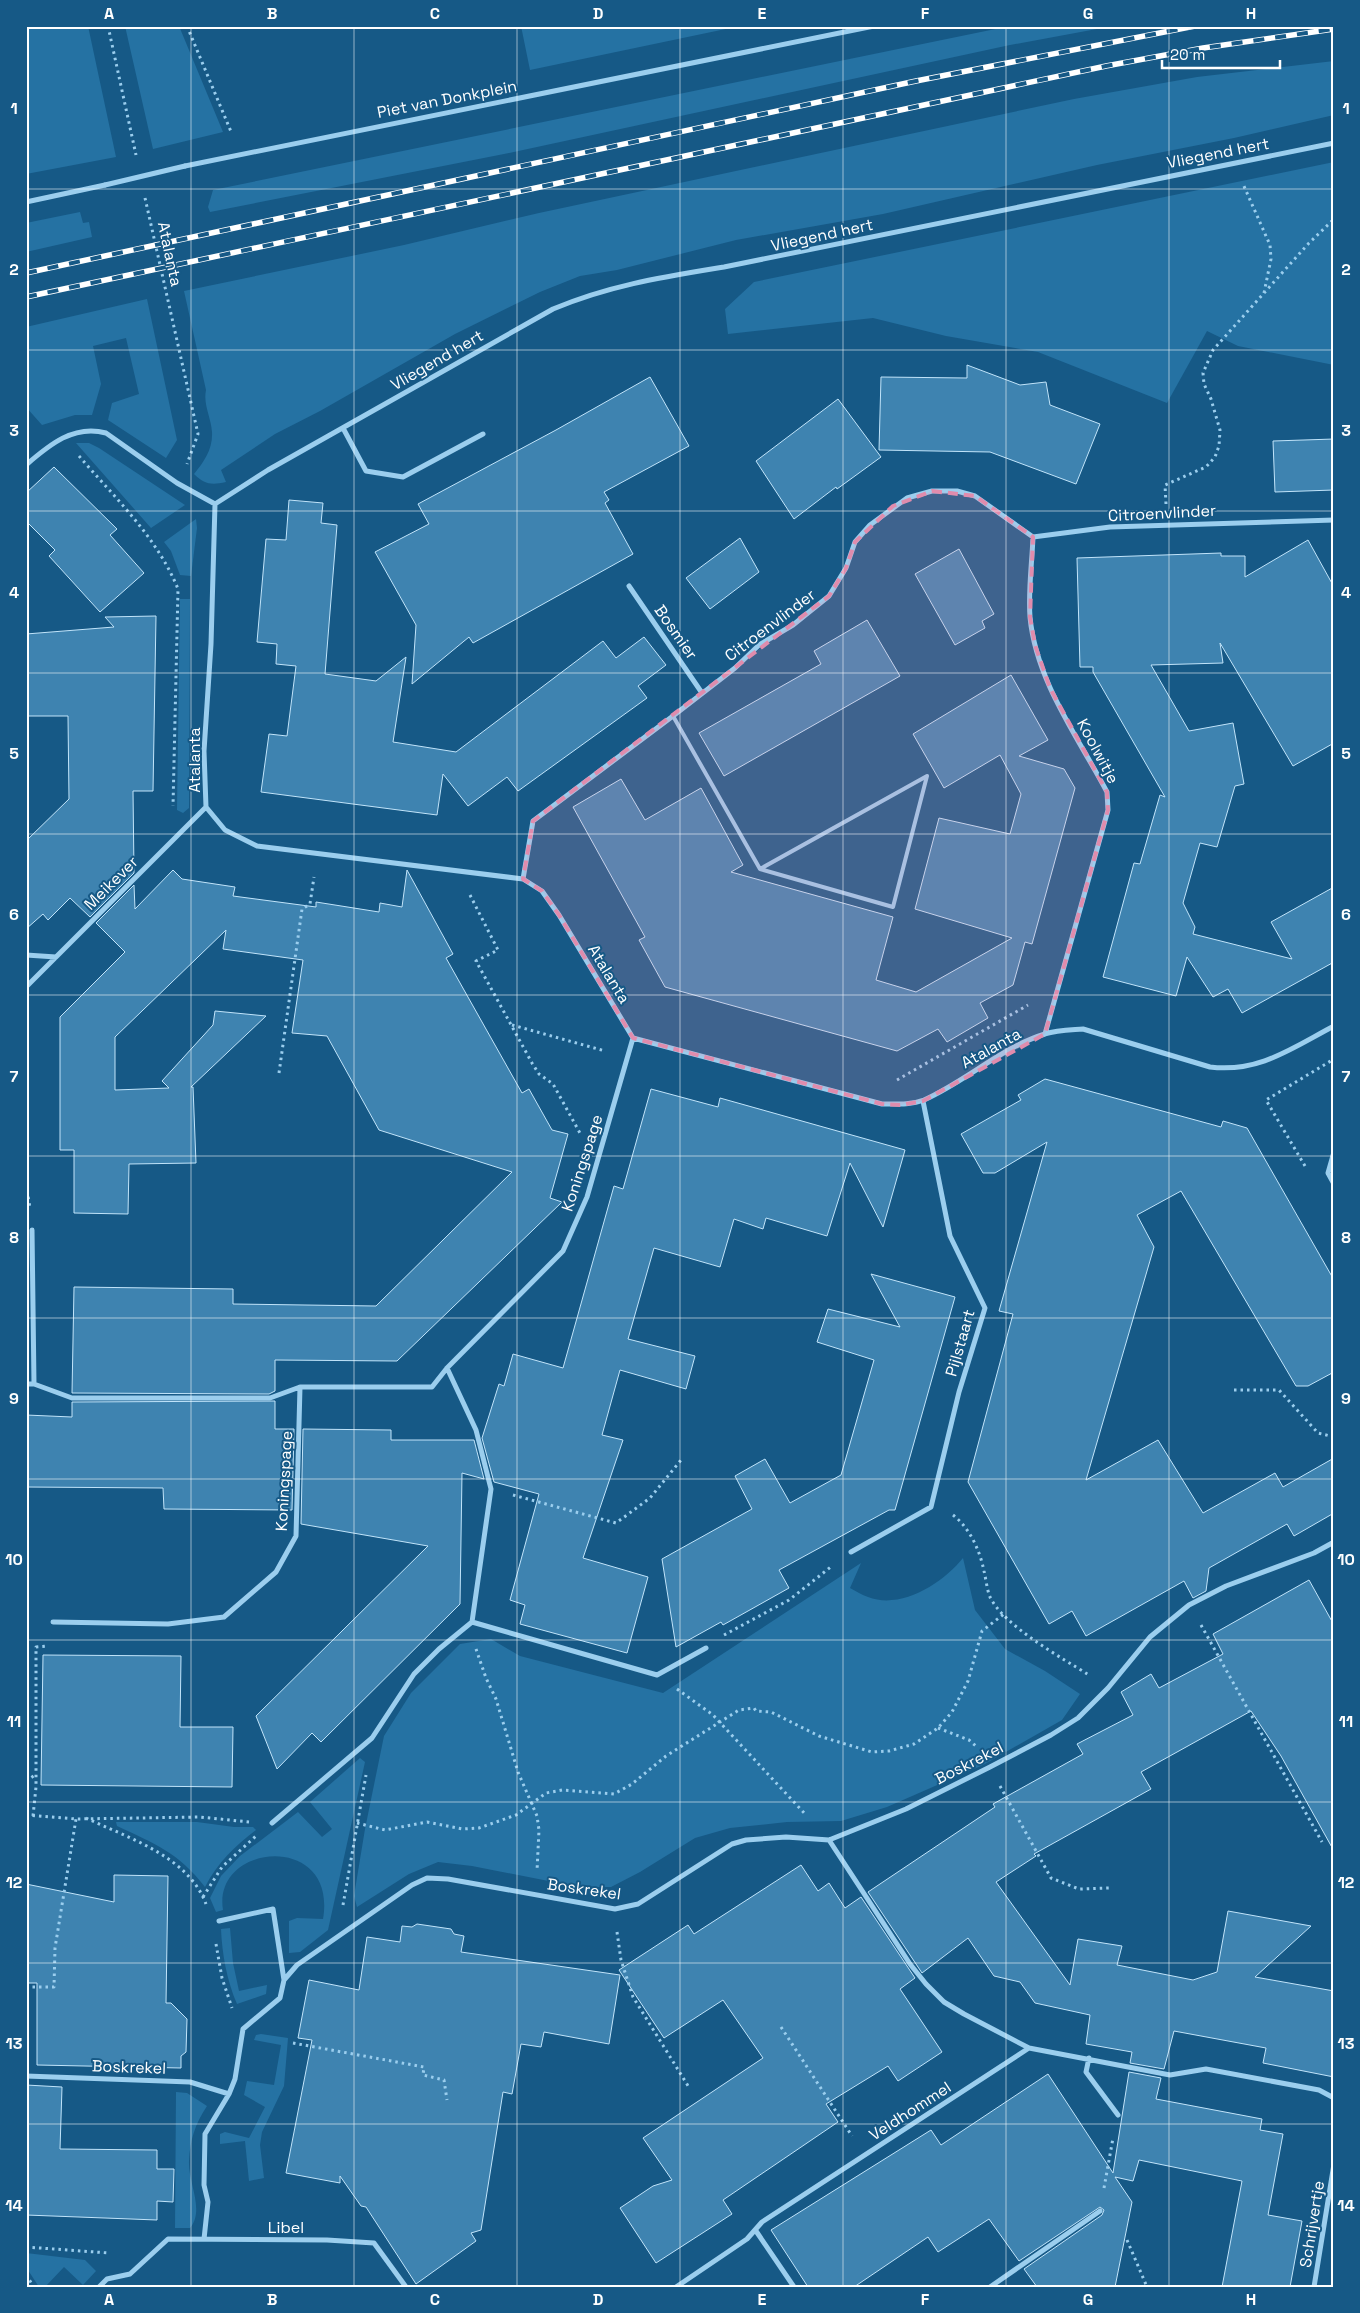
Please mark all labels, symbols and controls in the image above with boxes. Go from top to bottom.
text: A [104,3,114,24]
text: B [267,3,277,24]
text: C [430,3,440,24]
text: D [593,3,603,24]
text: E [758,3,767,24]
text: F [921,3,930,24]
text: G [1083,3,1093,24]
text: H [1246,3,1256,24]
scale bar [1162,38,1280,70]
text: 20 m [1170,45,1205,64]
street label: Piet van Donkplein [375,75,519,123]
text: 1 [10,98,18,119]
text: 1 [1342,98,1350,119]
street label: Vliegend hert [1165,133,1271,173]
street label: Vliegend hert [769,214,875,256]
street label: Atalanta [153,220,187,288]
text: 2 [9,259,19,280]
text: 2 [1341,259,1351,280]
street label: Vliegend hert [387,325,487,395]
text: 3 [9,420,19,441]
text: 3 [1341,420,1351,441]
street label: Citroenvlinder [1107,500,1217,526]
text: 4 [9,582,19,603]
text: 4 [1341,582,1351,603]
street label: Citroenvlinder [720,584,820,666]
street label: Bosmier [650,601,702,663]
street label: Koolwitje [1072,715,1124,787]
street label: Atalanta [184,727,205,793]
text: 5 [9,743,19,764]
text: 5 [1341,743,1351,764]
street label: Meikever [79,851,143,915]
text: 6 [9,904,19,925]
text: 6 [1341,904,1351,925]
street label: Atalanta [583,941,635,1007]
street label: Atalanta [957,1023,1025,1073]
text: 7 [10,1066,19,1087]
text: 7 [1342,1066,1351,1087]
street label: Koningspage [556,1112,608,1214]
text: 8 [9,1227,19,1248]
text: 8 [1341,1227,1351,1248]
street label: Pijlstaart [940,1307,980,1379]
text: 9 [9,1388,19,1409]
text: 9 [1341,1388,1351,1409]
street label: Koningspage [271,1430,297,1532]
text: 10 [5,1549,23,1570]
text: 10 [1337,1549,1355,1570]
text: 11 [7,1711,21,1732]
text: 11 [1339,1711,1353,1732]
street label: Boskrekel [931,1737,1007,1789]
text: 12 [6,1872,22,1893]
text: 12 [1338,1872,1354,1893]
street label: Boskrekel [546,1873,622,1905]
text: 13 [6,2033,23,2054]
text: 13 [1338,2033,1355,2054]
street label: Boskrekel [91,2055,167,2079]
street label: Veldhommel [865,2077,955,2145]
street label: Schrijvertje [1295,2179,1329,2269]
text: 14 [5,2195,23,2216]
text: 14 [1337,2195,1355,2216]
street label: Libel [268,2217,304,2238]
text: A [104,2289,114,2310]
text: B [267,2289,277,2310]
text: C [430,2289,440,2310]
text: D [593,2289,603,2310]
text: E [758,2289,767,2310]
text: F [921,2289,930,2310]
text: G [1083,2289,1093,2310]
text: H [1246,2289,1256,2310]

